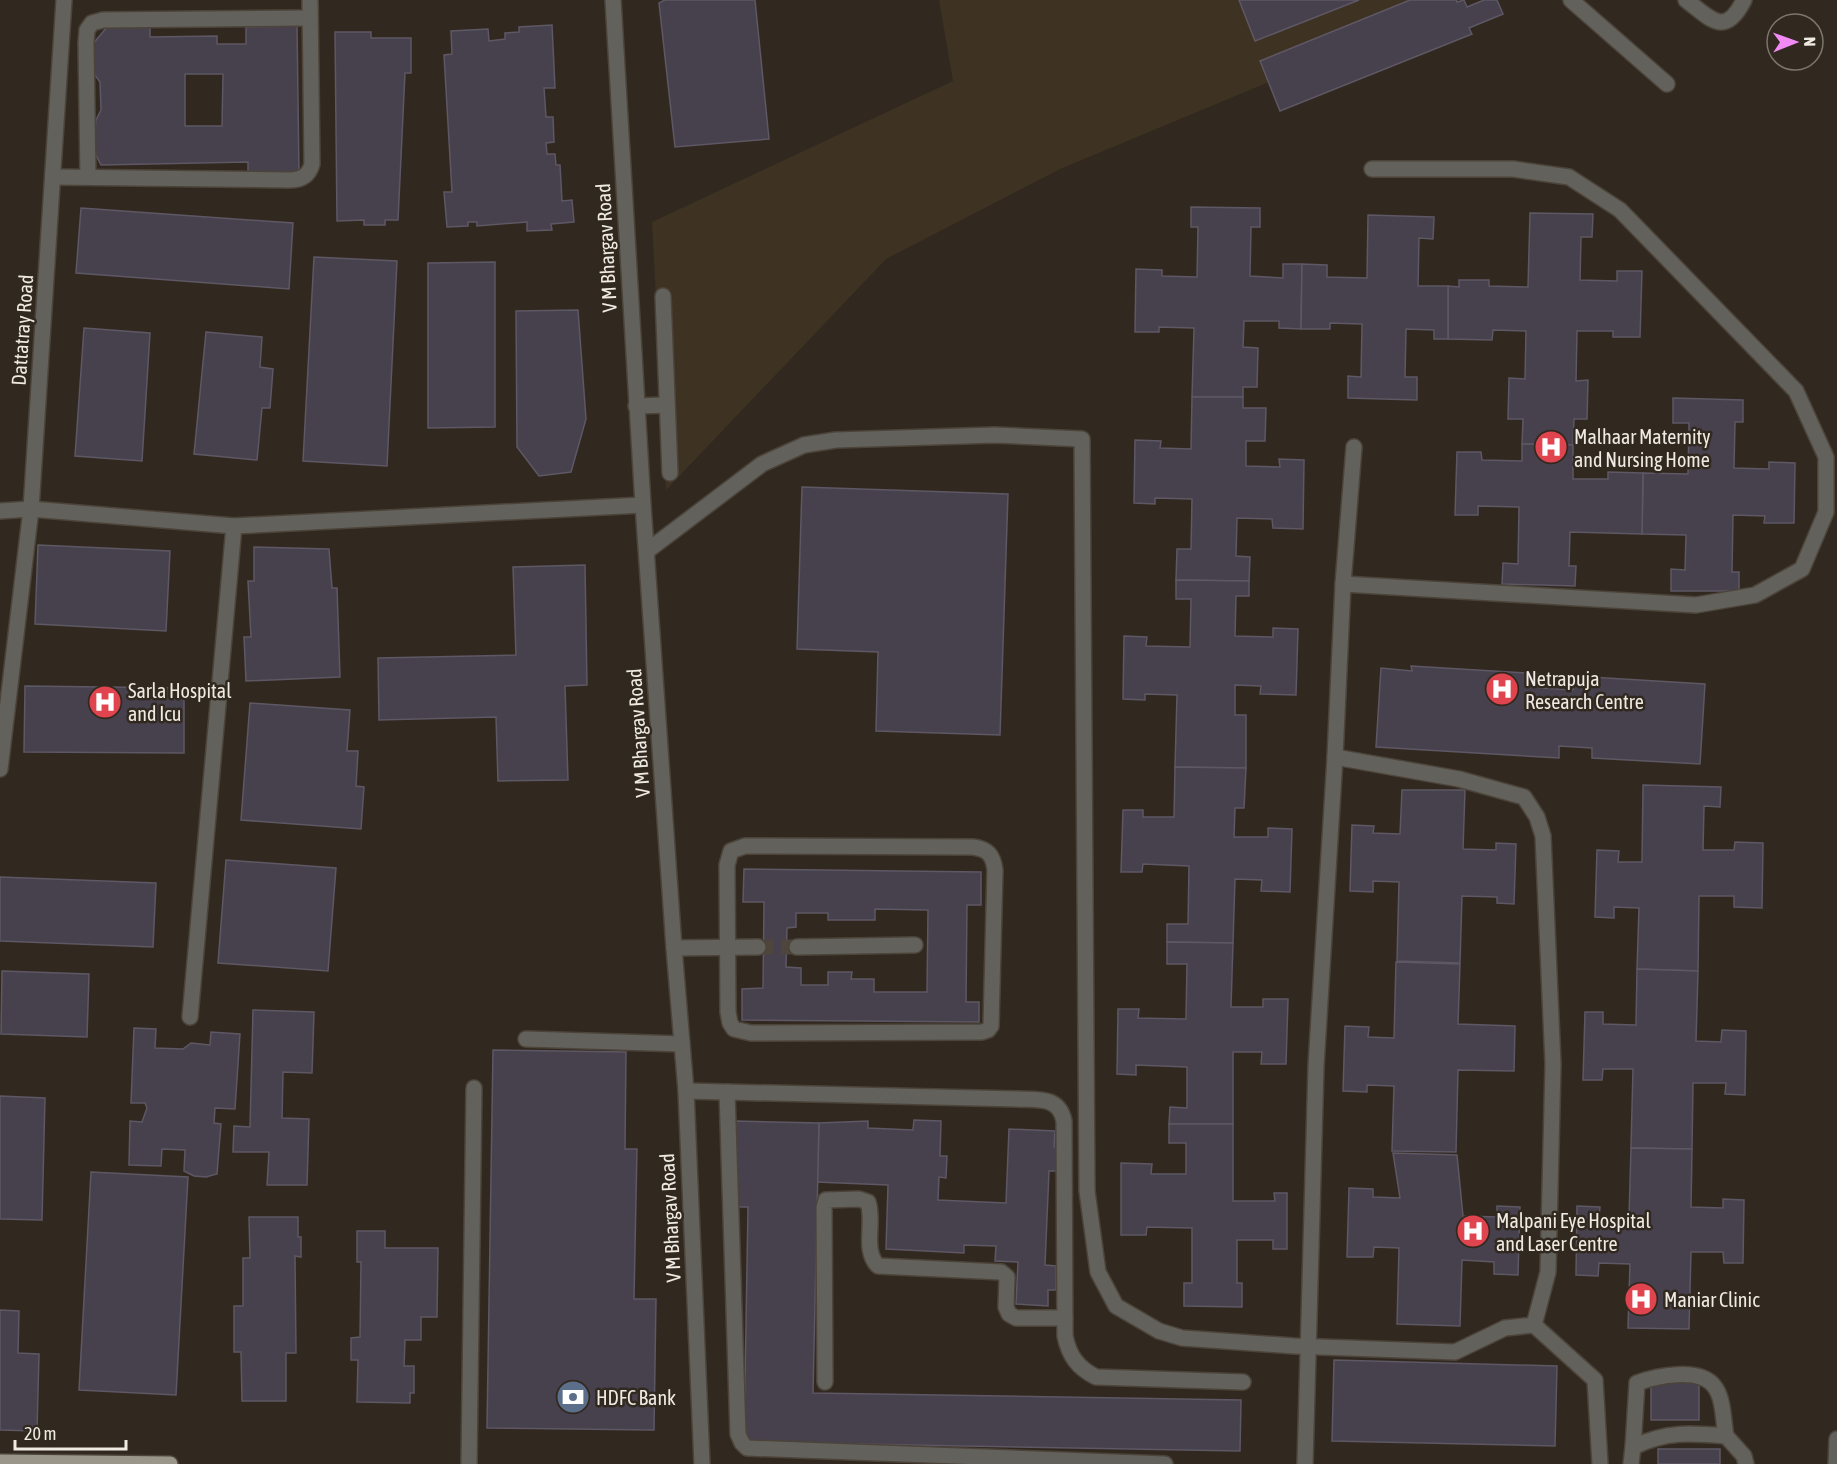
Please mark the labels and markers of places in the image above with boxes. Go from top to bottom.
place label: Malhaar Maternity and Nursing Home [1574,425,1710,471]
hospital icon: Malhaar Maternity and Nursing Home [1533,429,1569,465]
place label: Netrapuja Research Centre [1525,667,1644,713]
hospital icon: Netrapuja Research Centre [1484,671,1520,707]
place label: Sarla Hospital and Icu [128,679,232,725]
hospital icon: Sarla Hospital and Icu [87,684,123,720]
place label: Malpani Eye Hospital and Laser Centre [1496,1209,1651,1255]
hospital icon: Malpani Eye Hospital and Laser Centre [1455,1213,1491,1249]
hospital icon: Maniar Clinic [1623,1281,1659,1317]
place label: Maniar Clinic [1664,1288,1760,1311]
bank icon: HDFC Bank [555,1379,591,1415]
place label: HDFC Bank [596,1386,676,1409]

